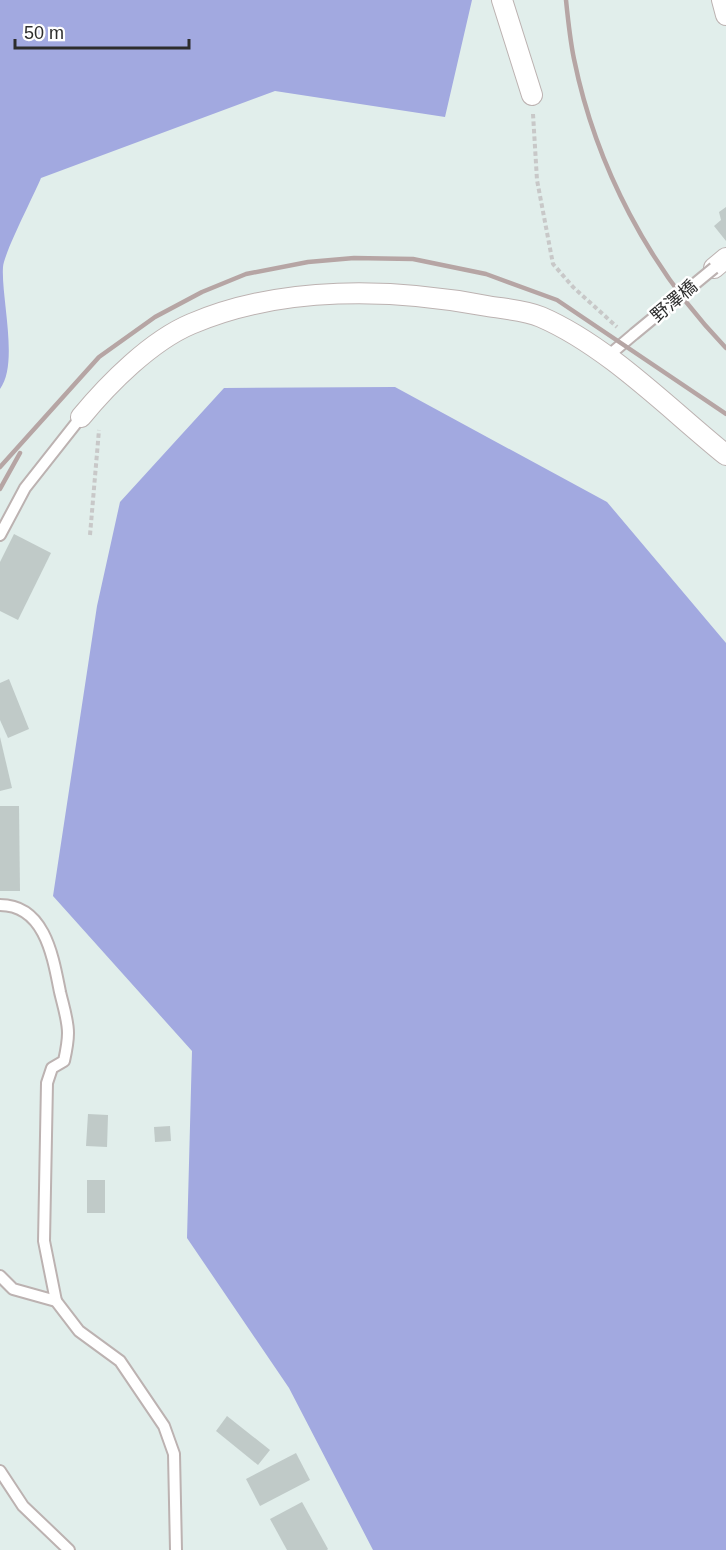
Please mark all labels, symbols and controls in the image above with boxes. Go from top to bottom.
scale bar [15,12,189,50]
text: 50 m [24,23,64,43]
street label: 野澤橋 [647,276,701,326]

